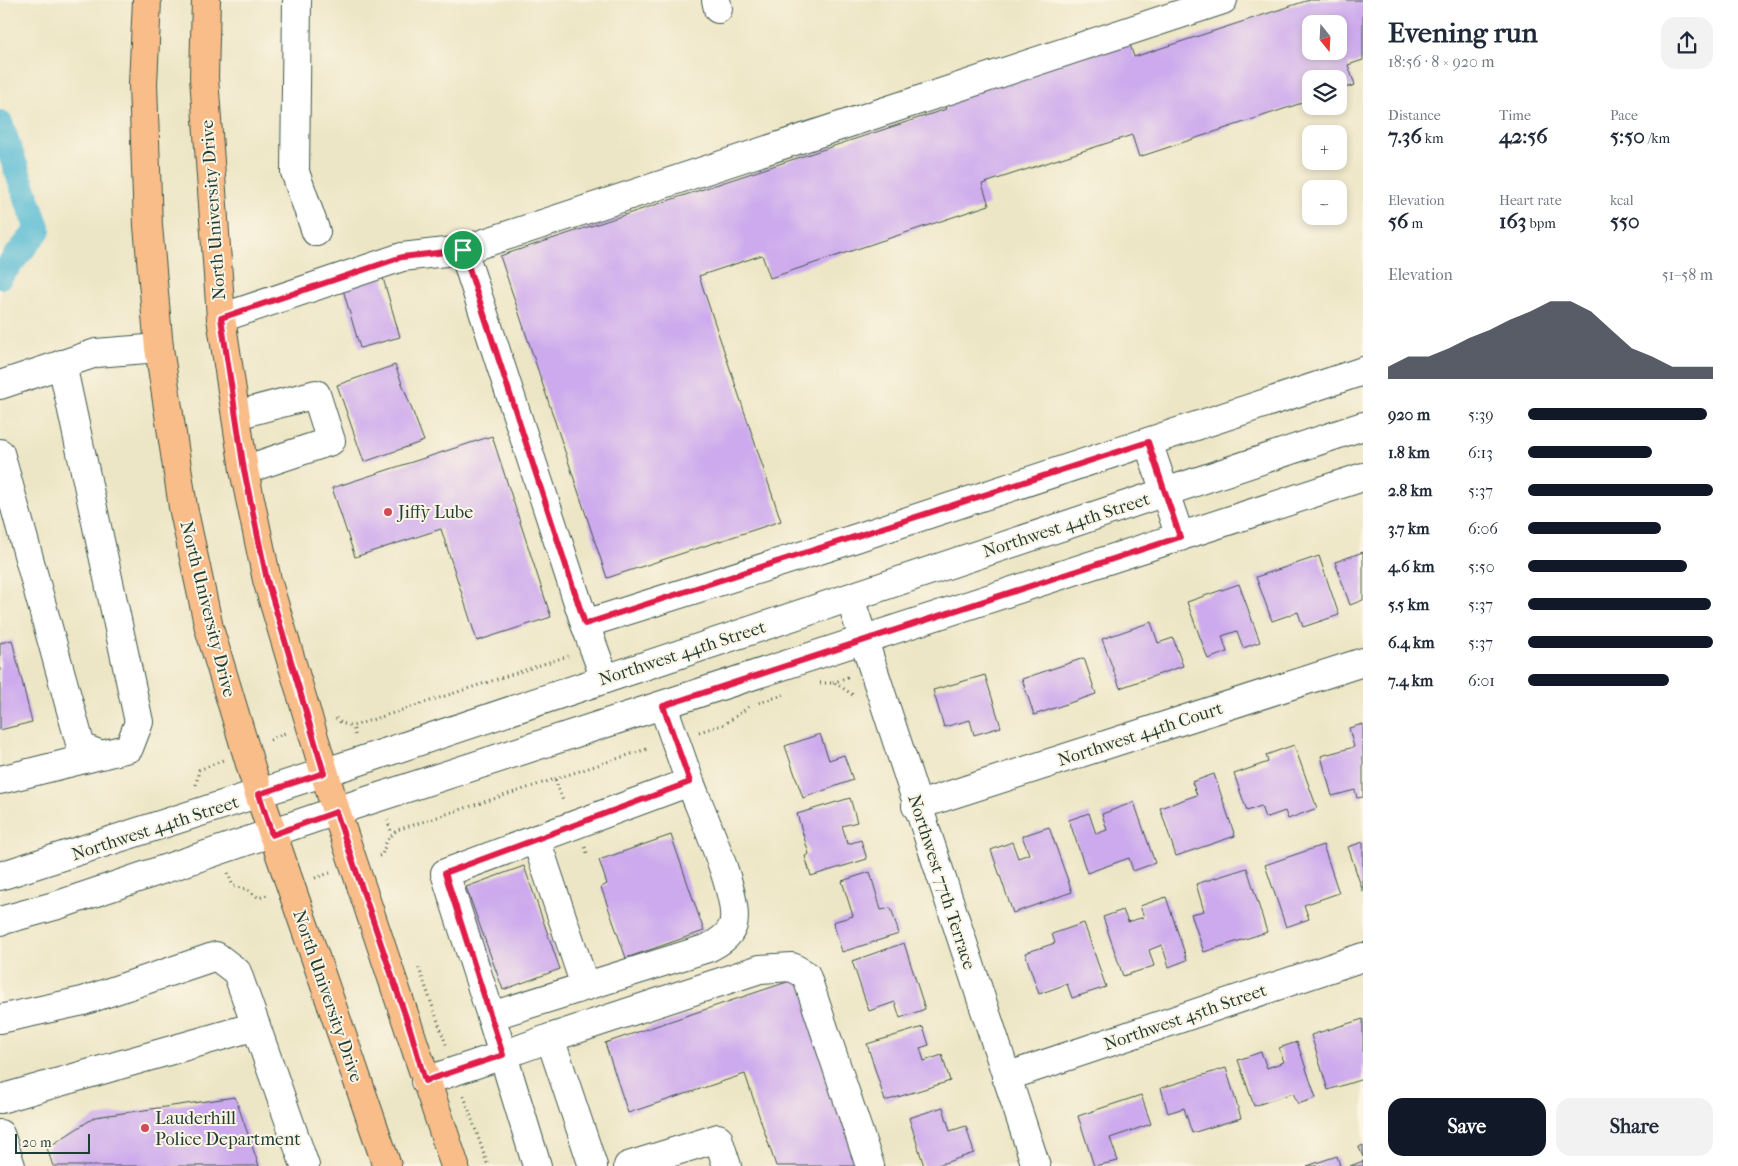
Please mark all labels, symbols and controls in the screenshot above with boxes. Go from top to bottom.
north arrow [1302,15,1348,60]
map controls [1302,15,1347,225]
text: Evening run [1388,16,1538,49]
button: share [1661,17,1713,69]
text: 18:56 · 8 × 920 m [1388,52,1495,71]
button: layers [1302,70,1347,115]
text: Distance [1388,107,1441,124]
text: Time [1499,107,1531,124]
text: Pace [1610,107,1638,124]
street label: North University Drive [197,119,230,301]
text: 7.36 [1388,124,1422,148]
text: 42:56 [1499,124,1548,148]
text: 5:50 [1610,124,1645,148]
button: + [1302,125,1347,170]
text: km [1422,130,1444,147]
text: /km [1645,130,1670,147]
button: − [1302,180,1347,225]
text: Elevation [1388,192,1445,209]
text: Heart rate [1499,192,1562,209]
text: kcal [1610,192,1634,209]
text: 56 [1388,209,1408,233]
text: 163 [1499,209,1526,233]
text: 550 [1610,209,1640,233]
text: m [1408,215,1423,232]
text: bpm [1526,215,1556,232]
pin [442,229,484,271]
icon: arrive [449,236,477,264]
text: Elevation [1388,265,1453,284]
text: 51–58 m [1662,265,1713,284]
text: 920 m [1388,405,1430,424]
text: 5:39 [1468,405,1494,424]
text: 1.8 km [1388,443,1430,462]
text: 6:13 [1468,443,1493,462]
text: 2.8 km [1388,481,1432,500]
text: 5:37 [1468,481,1493,500]
street label: Northwest 44th Street [980,488,1153,562]
place label: Jiffy Lube [396,502,473,523]
marker: Jiffy Lube [382,506,394,518]
street label: North University Drive [175,519,240,699]
text: 3.7 km [1388,519,1429,538]
text: 6:06 [1468,519,1498,538]
text: 4.6 km [1388,557,1435,576]
text: 5:50 [1468,557,1494,576]
text: 5.5 km [1388,595,1429,614]
text: 5:37 [1468,595,1493,614]
street label: Northwest 44th Street [596,616,769,690]
text: 6.4 km [1388,633,1435,652]
text: 5:37 [1468,633,1493,652]
text: 7.4 km [1388,671,1433,690]
text: 6:01 [1468,671,1495,690]
street label: Northwest 44th Court [1055,698,1226,771]
street label: Northwest 44th Street [69,791,242,865]
street label: Northwest 77th Terrace [903,792,980,972]
street label: North University Drive [288,907,367,1085]
street label: Northwest 45th Street [1101,980,1270,1055]
button: Save [1388,1098,1546,1156]
button: Share [1556,1098,1713,1156]
place label: Lauderhill Police Department [155,1108,301,1150]
marker: Lauderhill Police Department [139,1122,151,1134]
scale bar [15,1131,90,1154]
text: 20 m [22,1134,52,1151]

